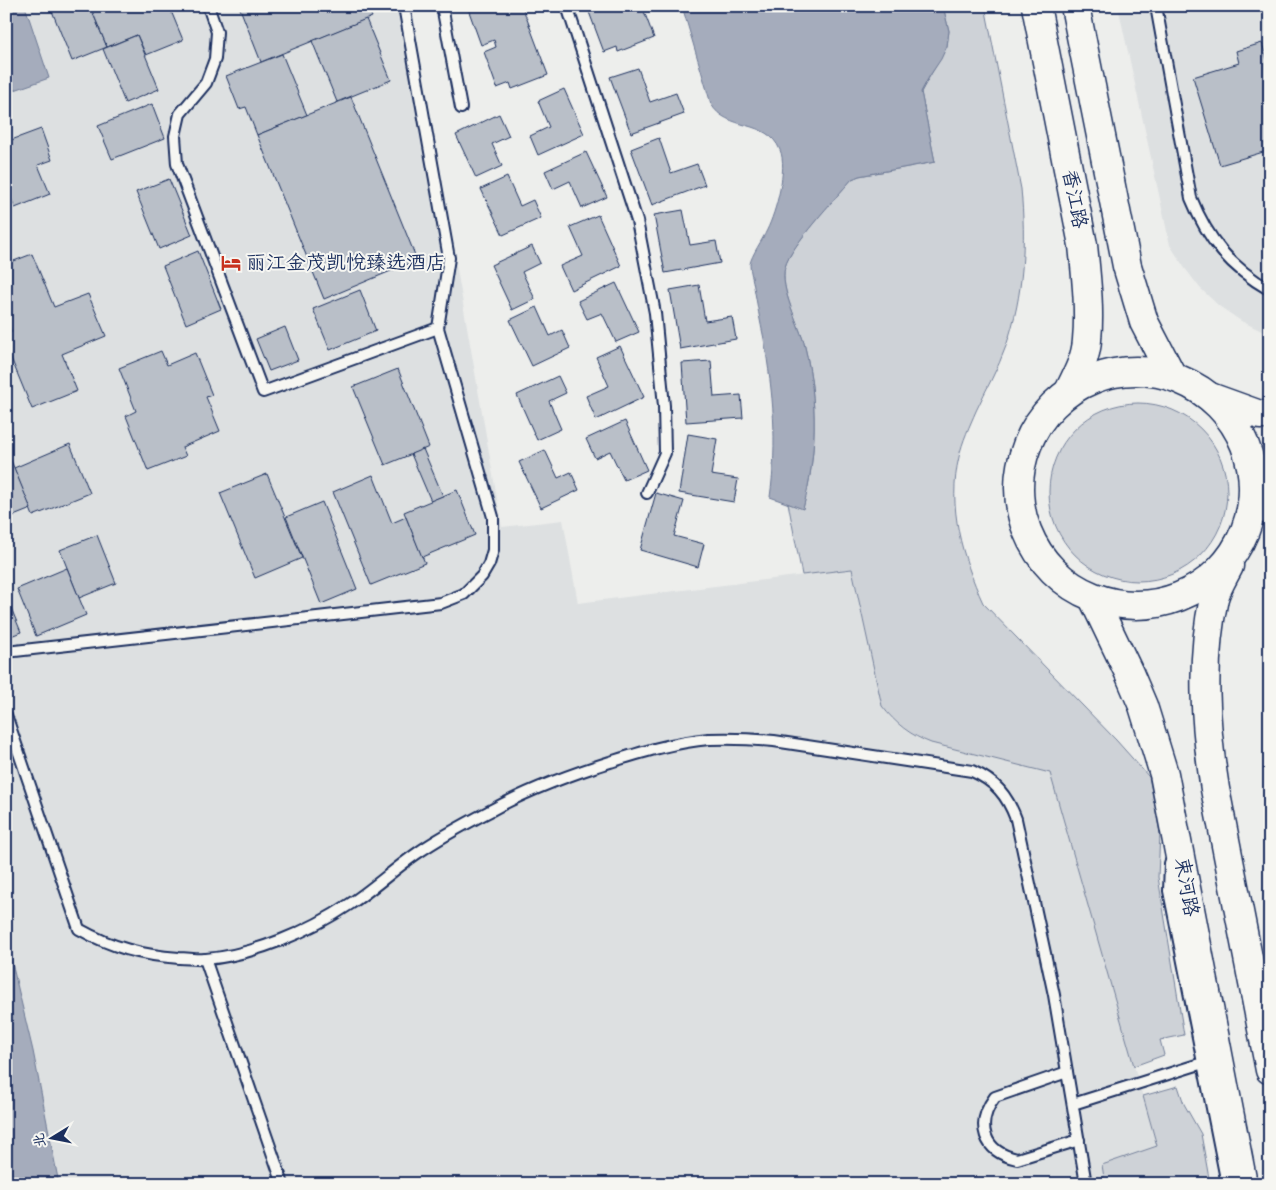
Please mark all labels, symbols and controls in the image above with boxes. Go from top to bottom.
street label: 香江路 [1055,167,1093,232]
place label: 丽江金茂凯悦臻选酒店 [246,250,446,277]
hotel icon: 丽江金茂凯悦臻选酒店 [220,252,242,274]
street label: 束河路 [1167,855,1205,920]
north arrow [28,1112,78,1162]
text: 北 [30,1132,50,1149]

